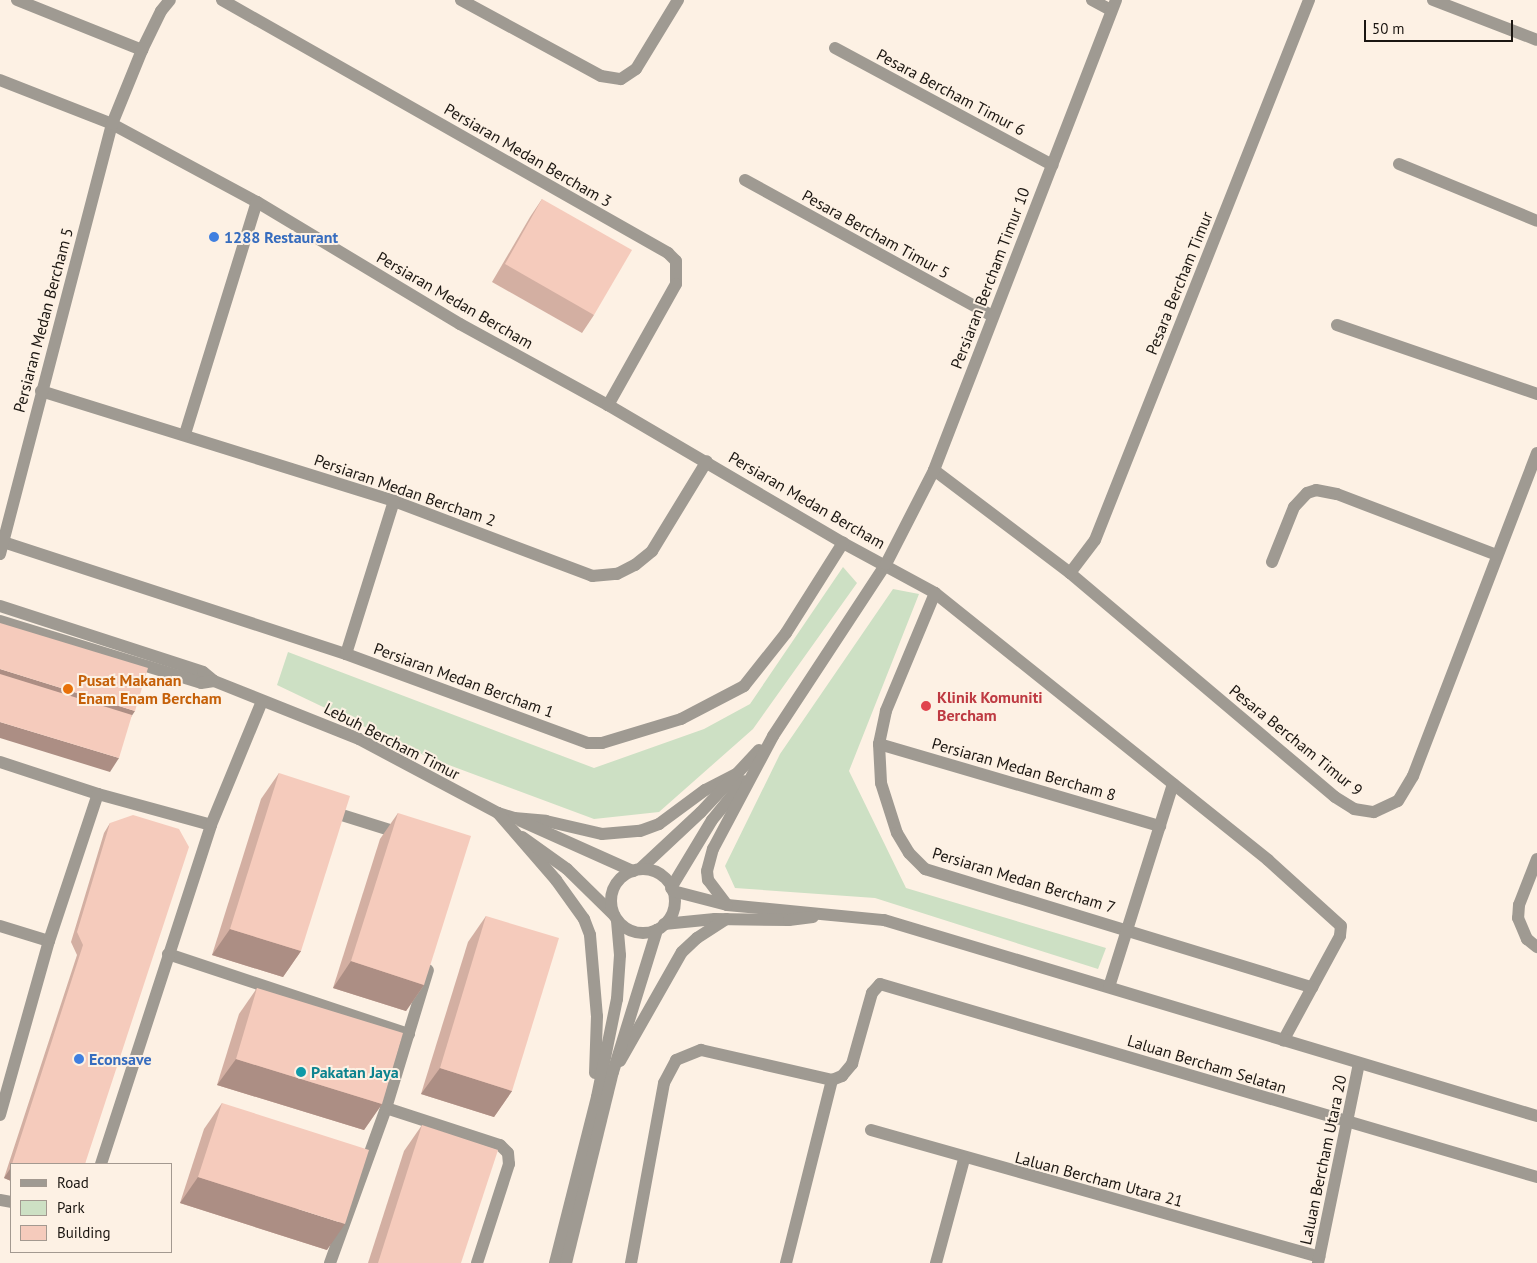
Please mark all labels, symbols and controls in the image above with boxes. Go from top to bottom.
scale bar [1367,10,1516,42]
text: 50 m [1372,19,1405,38]
street label: Pesara Bercham Timur 6 [873,45,1029,139]
street label: Persiaran Medan Bercham 3 [441,99,615,211]
street label: Persiaran Bercham Timur 10 [946,184,1034,372]
street label: Pesara Bercham Timur 5 [799,185,953,283]
street label: Pesara Bercham Timur [1141,208,1217,358]
street label: Persiaran Medan Bercham 5 [9,226,77,414]
place label: 1288 Restaurant [224,227,338,247]
marker: 1288 Restaurant [208,231,220,243]
street label: Persiaran Medan Bercham [373,247,537,353]
street label: Persiaran Medan Bercham [725,447,889,553]
street label: Persiaran Medan Bercham 2 [312,450,498,530]
street label: Persiaran Medan Bercham 1 [371,638,557,722]
place label: Pusat Makanan Enam Enam Bercham [78,670,222,708]
street label: Pesara Bercham Timur 9 [1225,680,1367,800]
marker: Pusat Makanan Enam Enam Bercham [62,683,74,695]
place label: Klinik Komuniti Bercham [937,687,1043,725]
street label: Lebuh Bercham Timur [321,698,463,784]
marker: Klinik Komuniti Bercham [919,699,933,713]
street label: Persiaran Medan Bercham 8 [930,734,1118,804]
street label: Persiaran Medan Bercham 7 [930,843,1118,917]
street label: Laluan Bercham Selatan [1125,1031,1289,1097]
place label: Econsave [89,1049,152,1069]
marker: Econsave [73,1053,85,1065]
place label: Pakatan Jaya [311,1062,399,1082]
marker: Pakatan Jaya [295,1066,307,1078]
street label: Laluan Bercham Utara 20 [1296,1073,1350,1247]
street label: Laluan Bercham Utara 21 [1013,1147,1185,1211]
legend [10,1163,172,1253]
text: Road [57,1173,89,1192]
text: Park [57,1198,85,1217]
text: Building [57,1223,111,1242]

